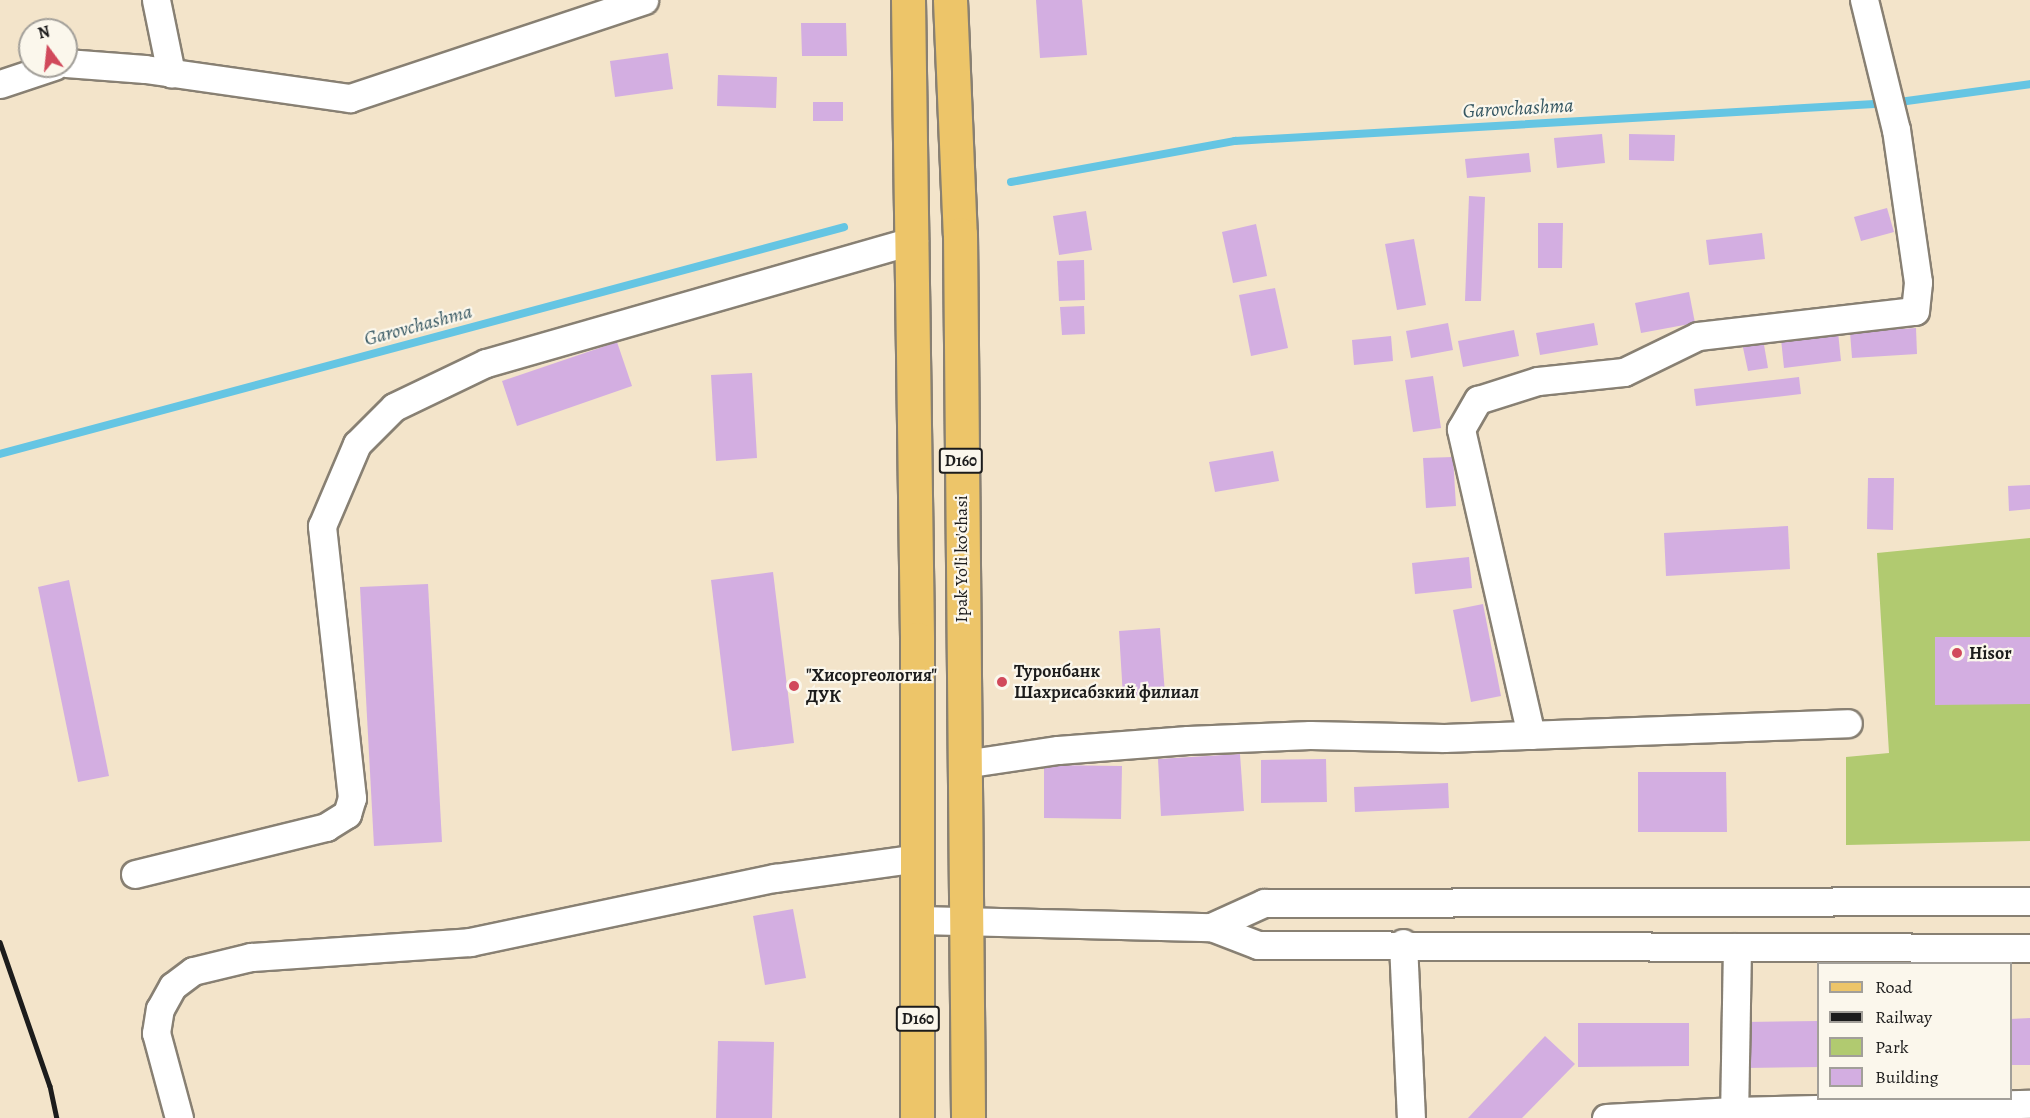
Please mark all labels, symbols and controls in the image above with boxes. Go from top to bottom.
north arrow [18,18,78,78]
text: N [35,20,52,45]
water label: Garovchashma [1462,93,1574,123]
water label: Garovchashma [361,299,475,351]
road number: D160 [938,448,984,474]
street label: Ipak Yo'li ko'chasi [950,495,972,623]
place label: Hisor [1969,642,2012,664]
marker: Hisor [1950,646,1964,660]
place label: Туронбанк Шахрисабзкий филиал [1014,661,1199,704]
place label: "Хисоргеология" ДУК [806,665,937,708]
marker: Туронбанк Шахрисабзкий филиал [995,675,1009,689]
marker: "Хисоргеология" ДУК [787,679,801,693]
legend [1817,962,2012,1100]
text: Road [1875,975,1912,999]
text: Railway [1875,1005,1932,1029]
road number: D160 [896,1006,940,1032]
text: Park [1875,1035,1909,1059]
text: Building [1875,1065,1939,1089]

